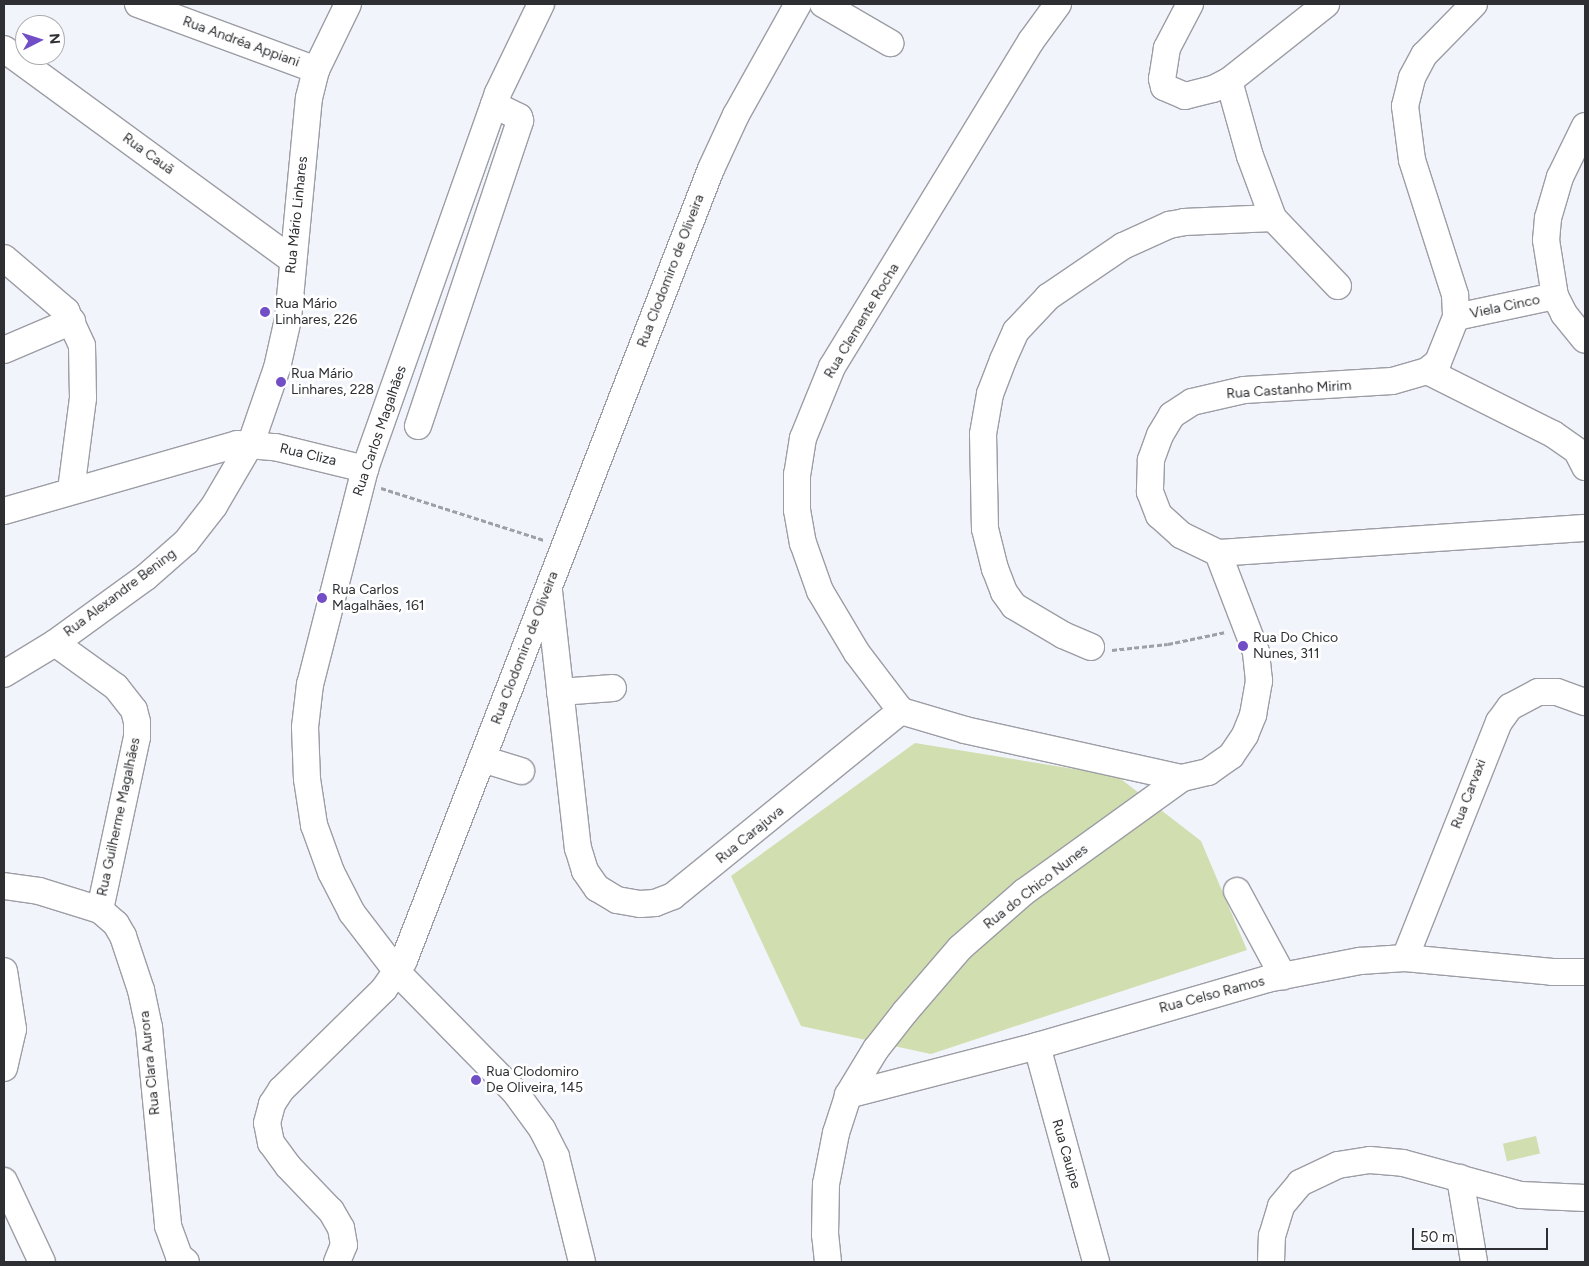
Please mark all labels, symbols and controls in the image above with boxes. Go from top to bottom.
street label: Rua Andréa Appiani [180,13,302,71]
north arrow [15,15,65,65]
text: N [46,33,63,45]
street label: Rua Cauã [119,130,177,178]
street label: Rua Mário Linhares [282,155,312,275]
street label: Rua Clodomiro de Oliveira [634,192,708,350]
street label: Rua Clemente Rocha [821,260,903,382]
street label: Viela Cinco [1468,291,1542,323]
place label: Rua Mário Linhares, 226 [275,296,357,328]
marker: Rua Mário Linhares, 226 [259,306,271,318]
street label: Rua Carlos Magalhães [350,364,410,498]
place label: Rua Mário Linhares, 228 [291,366,374,398]
marker: Rua Mário Linhares, 228 [275,376,287,388]
street label: Rua Castanho Mirim [1226,377,1352,403]
street label: Rua Cliza [278,440,338,470]
street label: Rua Alexandre Bening [61,545,179,641]
street label: Rua Clodomiro de Oliveira [488,569,562,727]
place label: Rua Carlos Magalhães, 161 [332,582,425,614]
marker: Rua Carlos Magalhães, 161 [316,592,328,604]
place label: Rua Do Chico Nunes, 311 [1253,630,1338,662]
marker: Rua Do Chico Nunes, 311 [1237,640,1249,652]
street label: Rua Guilherme Magalhães [94,736,144,898]
street label: Rua Carvaxi [1448,757,1490,831]
street label: Rua Carajuva [713,803,787,867]
street label: Rua do Chico Nunes [980,841,1092,933]
street label: Rua Celso Ramos [1157,973,1267,1017]
street label: Rua Clara Aurora [136,1010,164,1116]
place label: Rua Clodomiro De Oliveira, 145 [486,1064,583,1096]
marker: Rua Clodomiro De Oliveira, 145 [470,1074,482,1086]
street label: Rua Cauipe [1048,1117,1084,1191]
scale bar [1414,1218,1550,1250]
text: 50 m [1420,1228,1455,1246]

